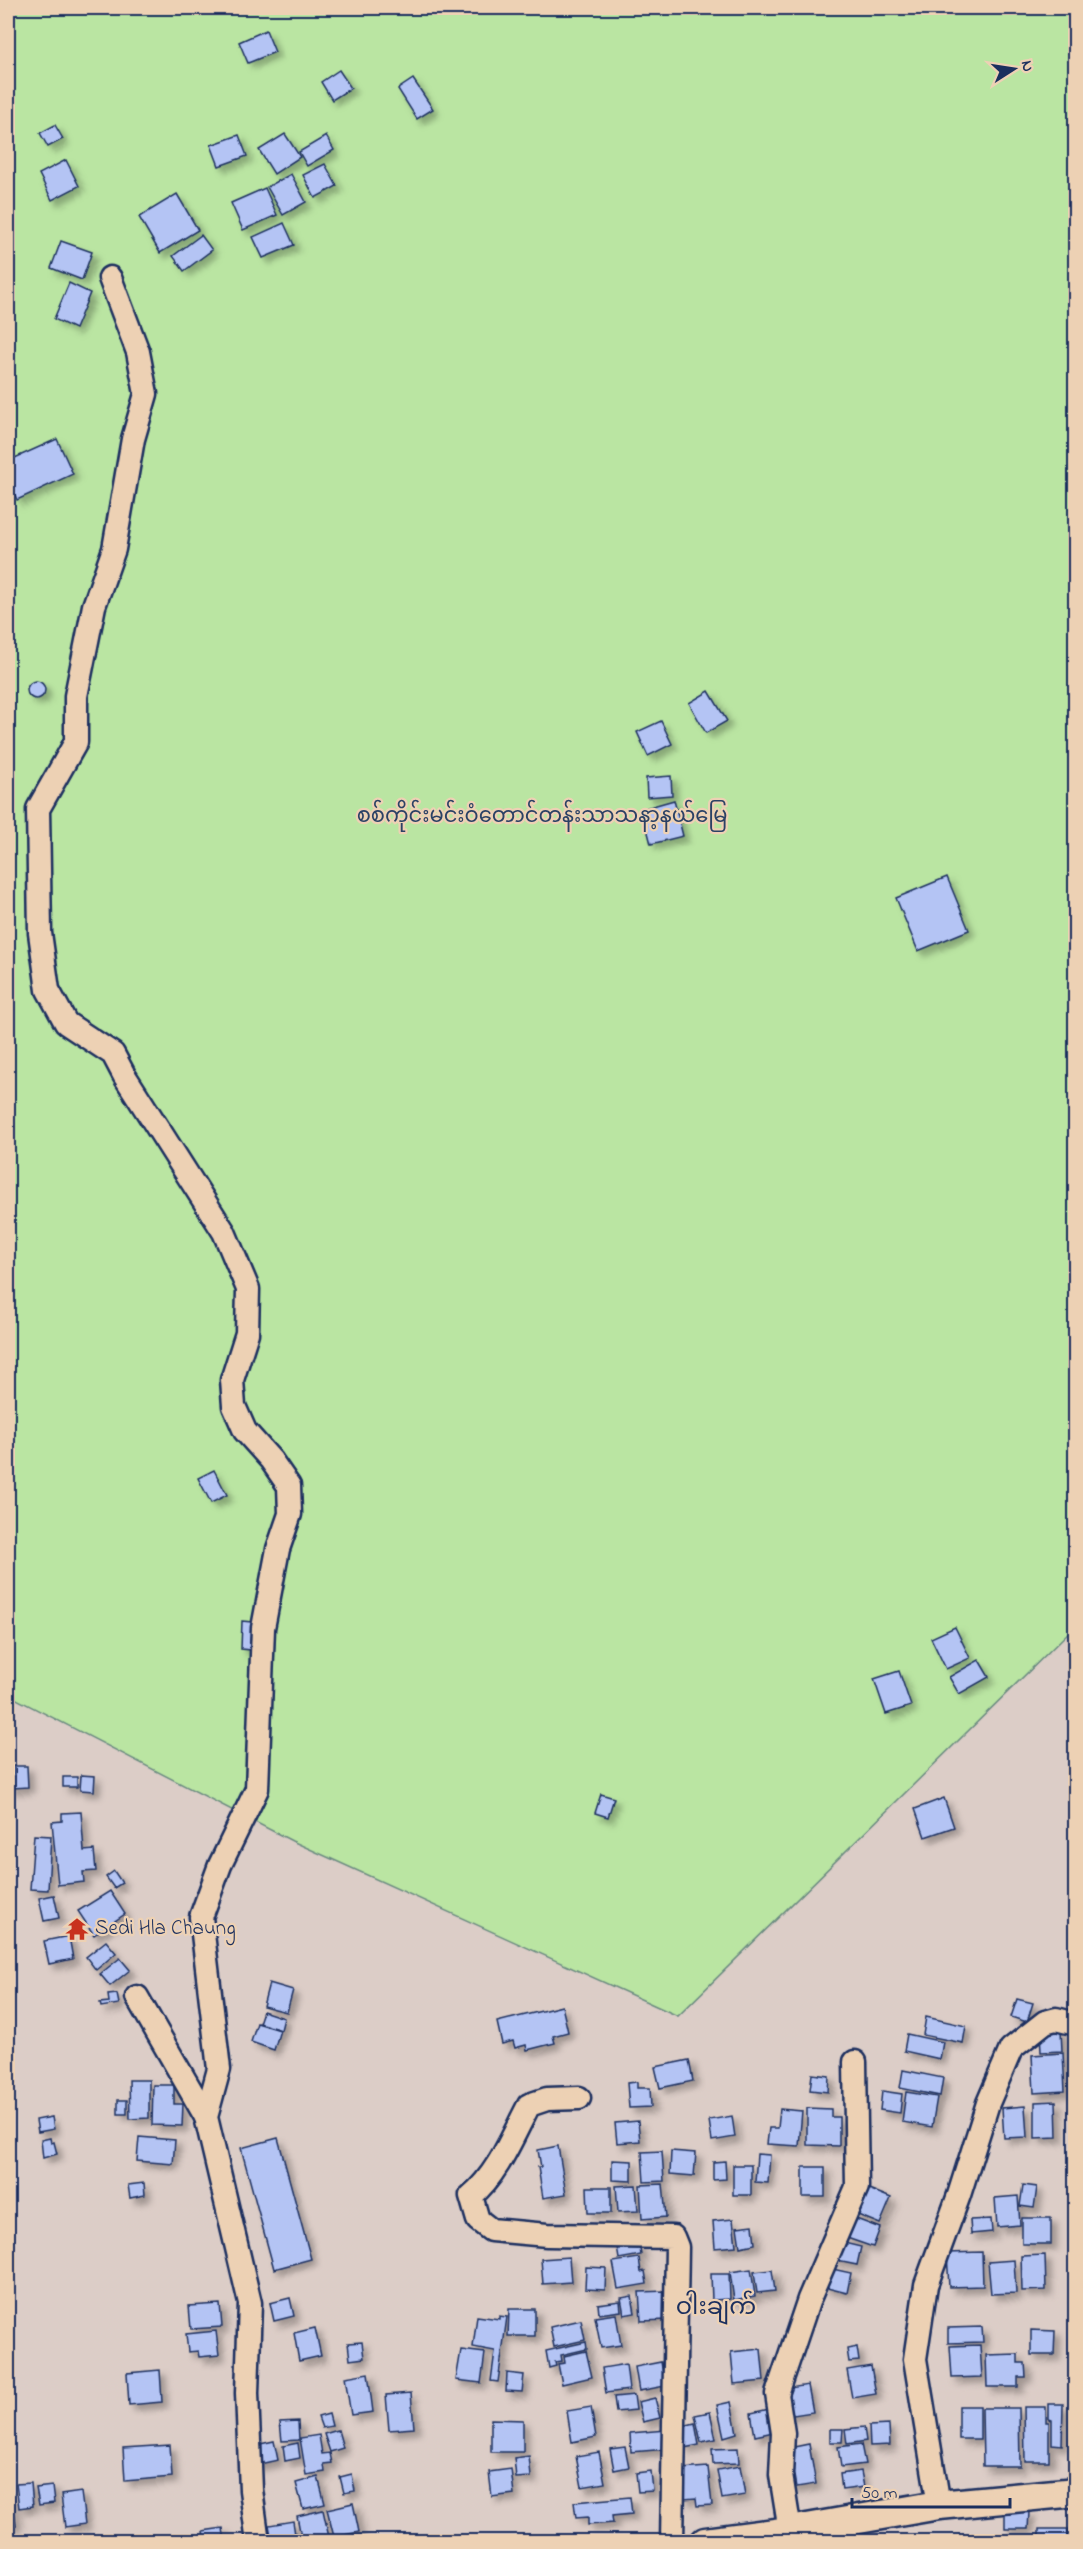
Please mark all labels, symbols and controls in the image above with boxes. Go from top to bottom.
north arrow [984,39,1044,99]
text: N [1014,59,1040,74]
park label: စစ်ကိုင်းမင်းဝံတောင်တန်းသာသနာ့နယ်မြေ [357,799,727,832]
place label: Sedi Hla Chaung [95,1914,236,1946]
temple icon: Sedi Hla Chaung [64,1916,90,1942]
district label: ဝါးချက် [676,2290,756,2326]
scale bar [852,2471,1010,2509]
text: 50 m [861,2481,898,2507]

